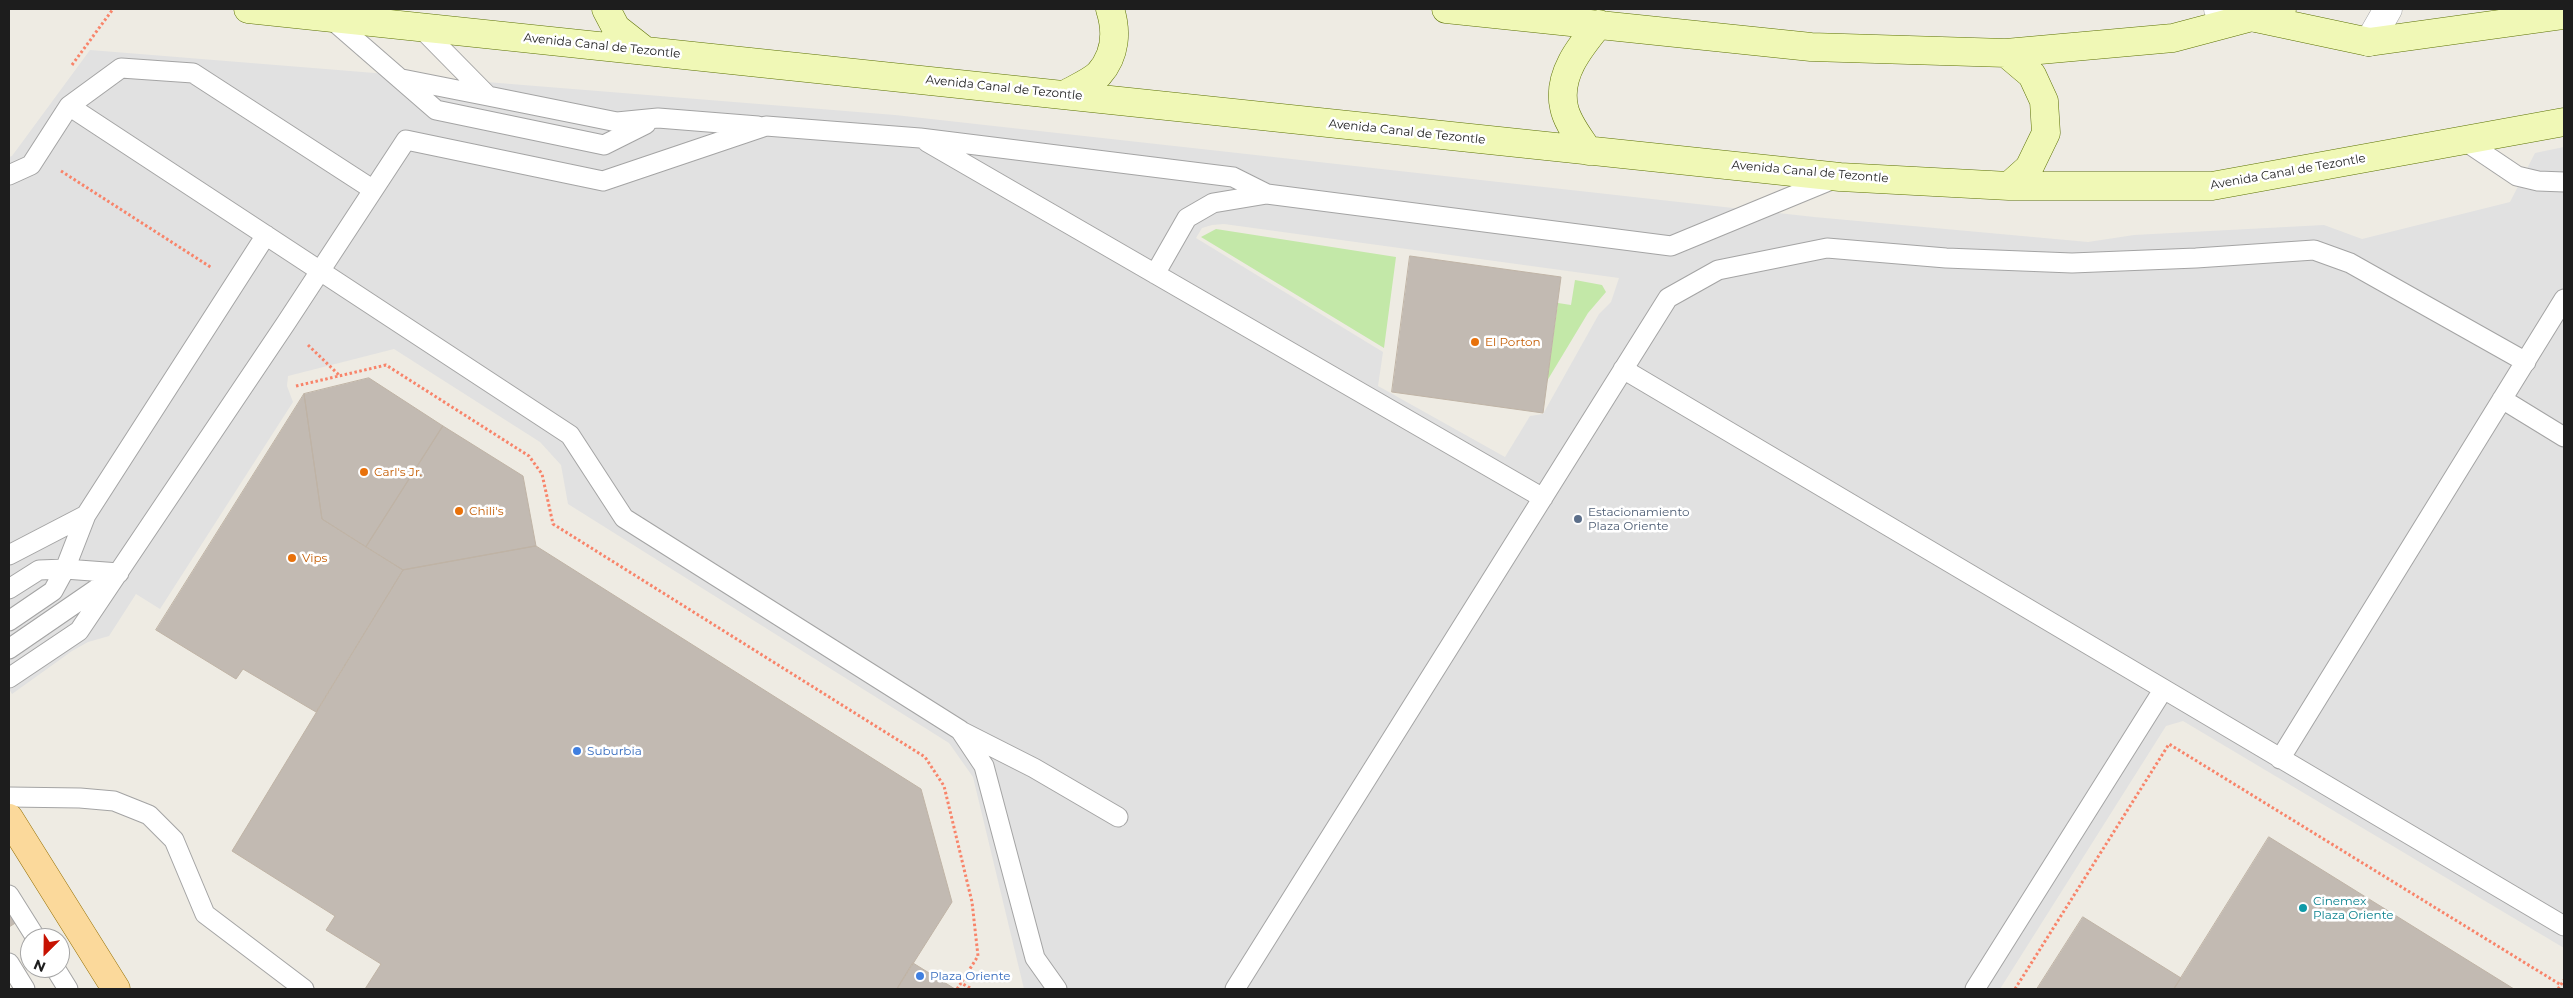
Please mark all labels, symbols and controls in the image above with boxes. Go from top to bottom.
street label: Avenida Canal de Tezontle [523,31,681,61]
street label: Avenida Canal de Tezontle [925,73,1083,103]
street label: Avenida Canal de Tezontle [1328,117,1486,147]
street label: Avenida Canal de Tezontle [2209,151,2367,193]
street label: Avenida Canal de Tezontle [1731,158,1889,186]
place label: El Porton [1485,335,1541,349]
marker: El Porton [1469,336,1481,348]
place label: Carl's Jr. [374,465,422,479]
marker: Carl's Jr. [358,466,370,478]
place label: Chili's [469,504,504,518]
marker: Chili's [453,505,465,517]
place label: Estacionamiento Plaza Oriente [1588,505,1690,533]
marker: Estacionamiento Plaza Oriente [1572,513,1584,525]
place label: Vips [302,551,327,565]
marker: Vips [286,552,298,564]
place label: Suburbia [587,744,642,758]
marker: Suburbia [571,745,583,757]
place label: Cinemex Plaza Oriente [2313,894,2394,922]
marker: Cinemex Plaza Oriente [2297,902,2309,914]
north arrow [20,928,70,978]
text: N [31,955,48,976]
place label: Plaza Oriente [930,969,1011,983]
marker: Plaza Oriente [914,970,926,982]

